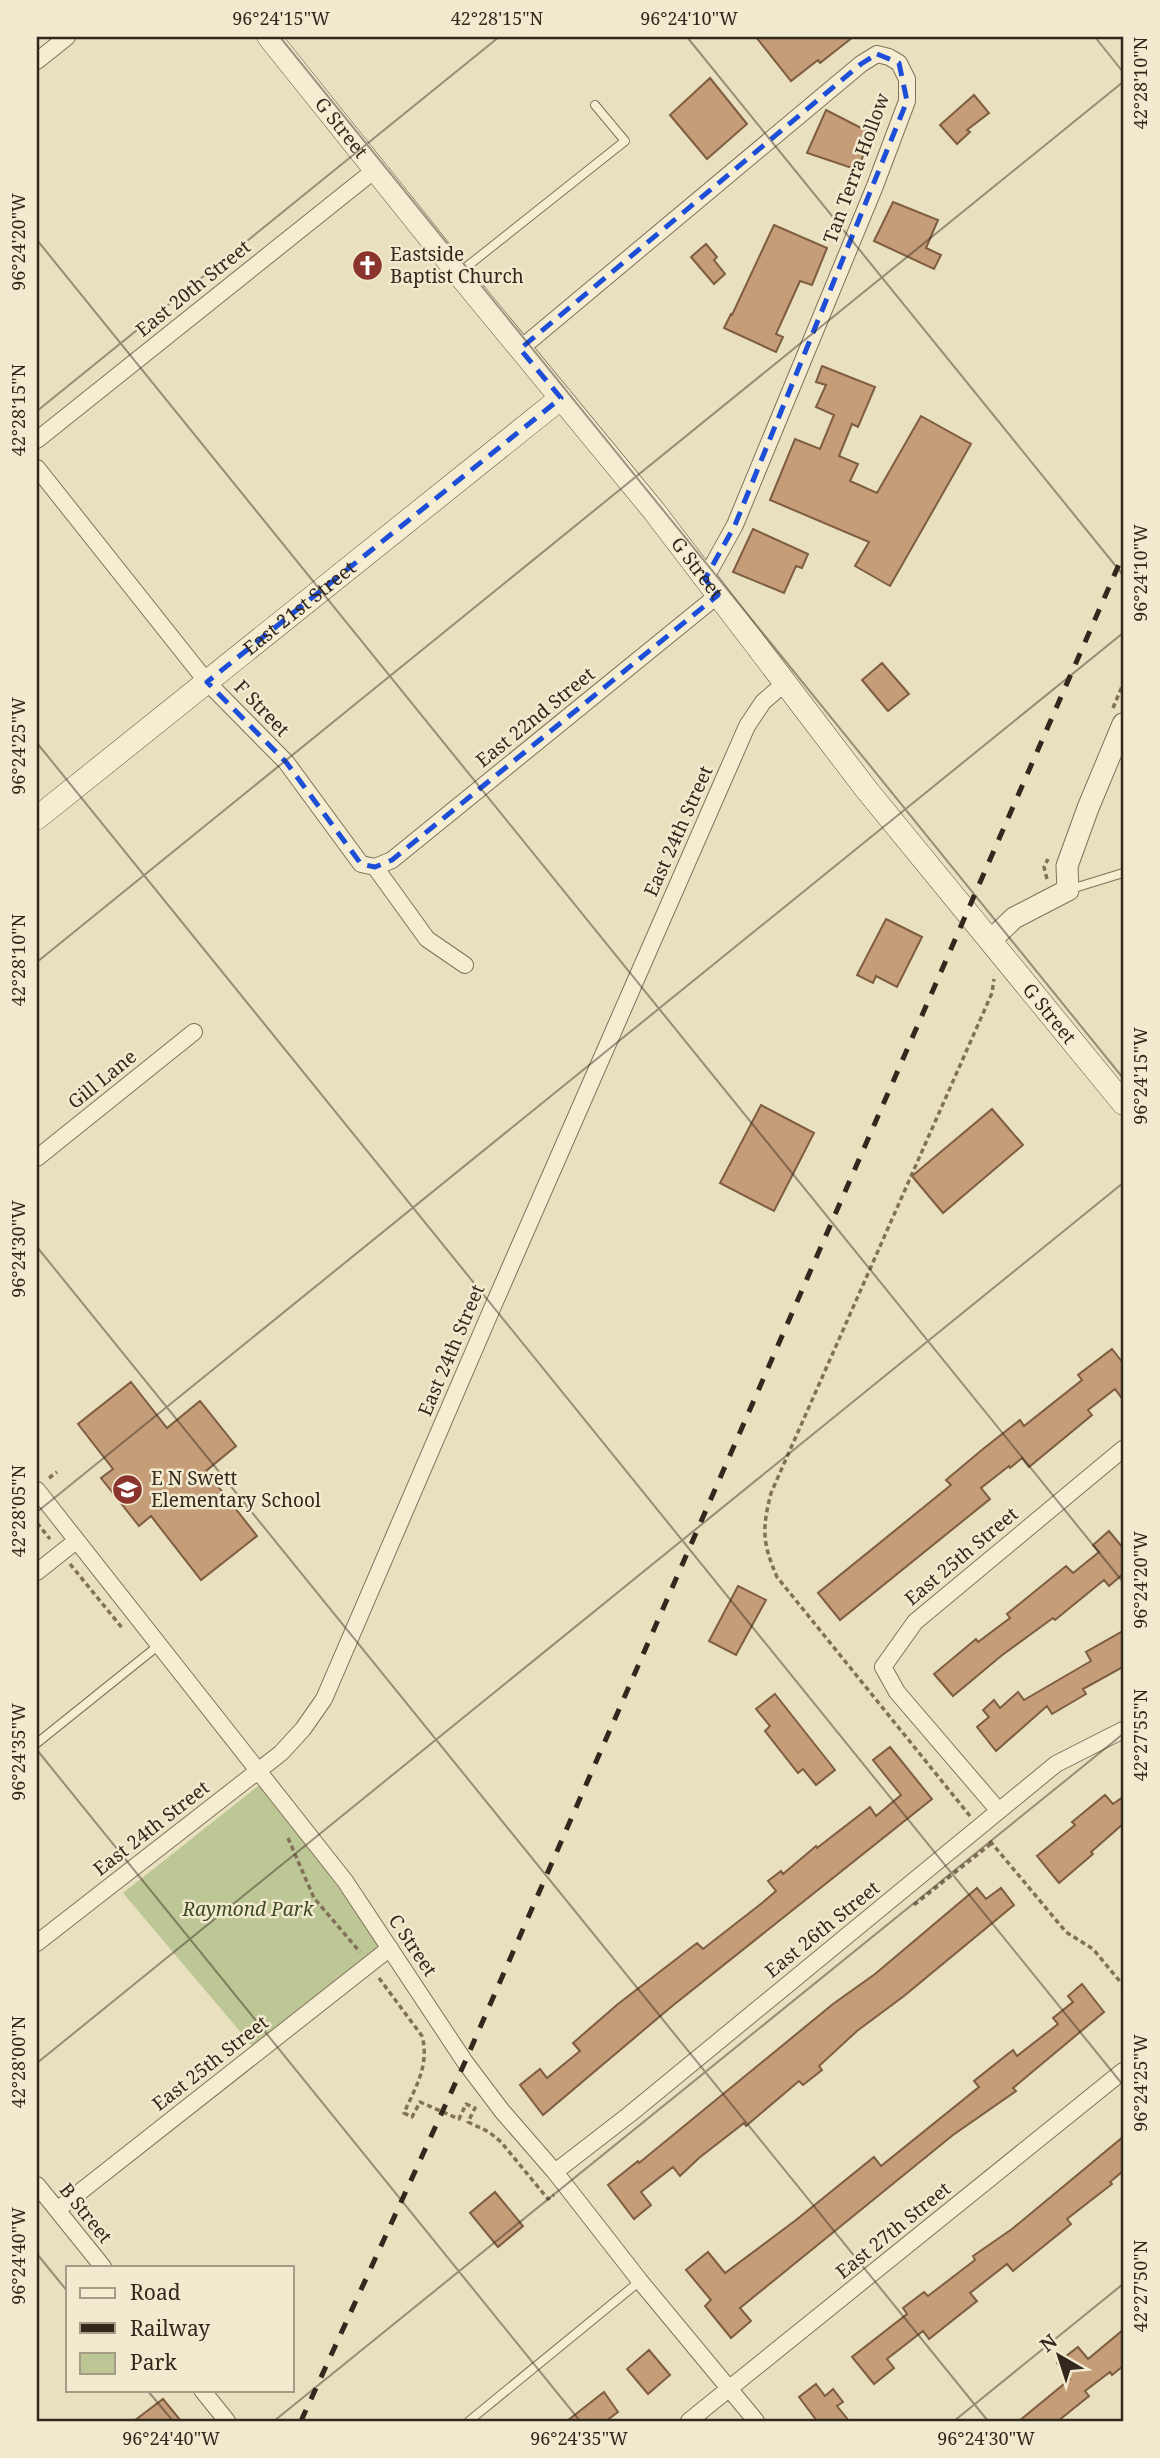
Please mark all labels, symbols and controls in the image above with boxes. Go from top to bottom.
text: 96°24'15"W [232,6,330,30]
text: 42°28'15"N [451,6,544,30]
text: 96°24'10"W [640,6,738,30]
text: 42°28'10"N [1128,36,1152,129]
street label: Tan Terra Hollow [817,89,895,247]
street label: G Street [309,91,374,164]
text: 96°24'20"W [6,193,30,291]
street label: East 20th Street [130,233,256,342]
place label: Eastside Baptist Church [390,241,524,289]
church icon: Eastside Baptist Church [350,248,384,282]
text: 42°28'15"N [6,363,30,456]
text: 96°24'10"W [1128,524,1152,622]
street label: G Street [665,531,729,604]
street label: East 21st Street [237,555,361,661]
street label: East 22nd Street [470,661,600,773]
street label: F Street [229,674,296,742]
text: 96°24'25"W [6,697,30,795]
street label: East 24th Street [638,761,719,901]
text: 42°28'10"N [6,913,30,1006]
street label: G Street [1017,977,1082,1049]
text: 96°24'15"W [1128,1027,1152,1125]
street label: Gill Lane [62,1043,142,1115]
text: 96°24'30"W [6,1200,30,1298]
street label: East 24th Street [412,1280,491,1420]
text: 42°28'05"N [6,1464,30,1557]
place label: E N Swett Elementary School [151,1465,321,1513]
school or university icon: E N Swett Elementary School [111,1472,145,1506]
street label: East 25th Street [899,1501,1023,1611]
text: 96°24'20"W [1128,1531,1152,1629]
text: 42°27'55"N [1128,1688,1152,1781]
text: 96°24'35"W [6,1703,30,1801]
street label: East 24th Street [88,1774,215,1882]
street label: East 26th Street [759,1874,885,1983]
park label: Raymond Park [181,1896,315,1922]
street label: C Street [383,1909,443,1981]
street label: East 25th Street [147,2009,274,2117]
text: 42°28'00"N [6,2015,30,2108]
text: 96°24'25"W [1128,2034,1152,2132]
street label: East 27th Street [830,2175,956,2284]
street label: B Street [54,2177,118,2249]
text: 96°24'40"W [6,2207,30,2305]
text: 42°27'50"N [1128,2239,1152,2332]
legend [66,2266,294,2392]
text: Road [130,2278,181,2306]
text: Railway [130,2314,210,2342]
north arrow [1024,2322,1094,2392]
text: N [1034,2328,1062,2358]
text: Park [130,2348,177,2376]
text: 96°24'40"W [122,2426,220,2450]
text: 96°24'35"W [530,2426,628,2450]
text: 96°24'30"W [937,2426,1035,2450]

